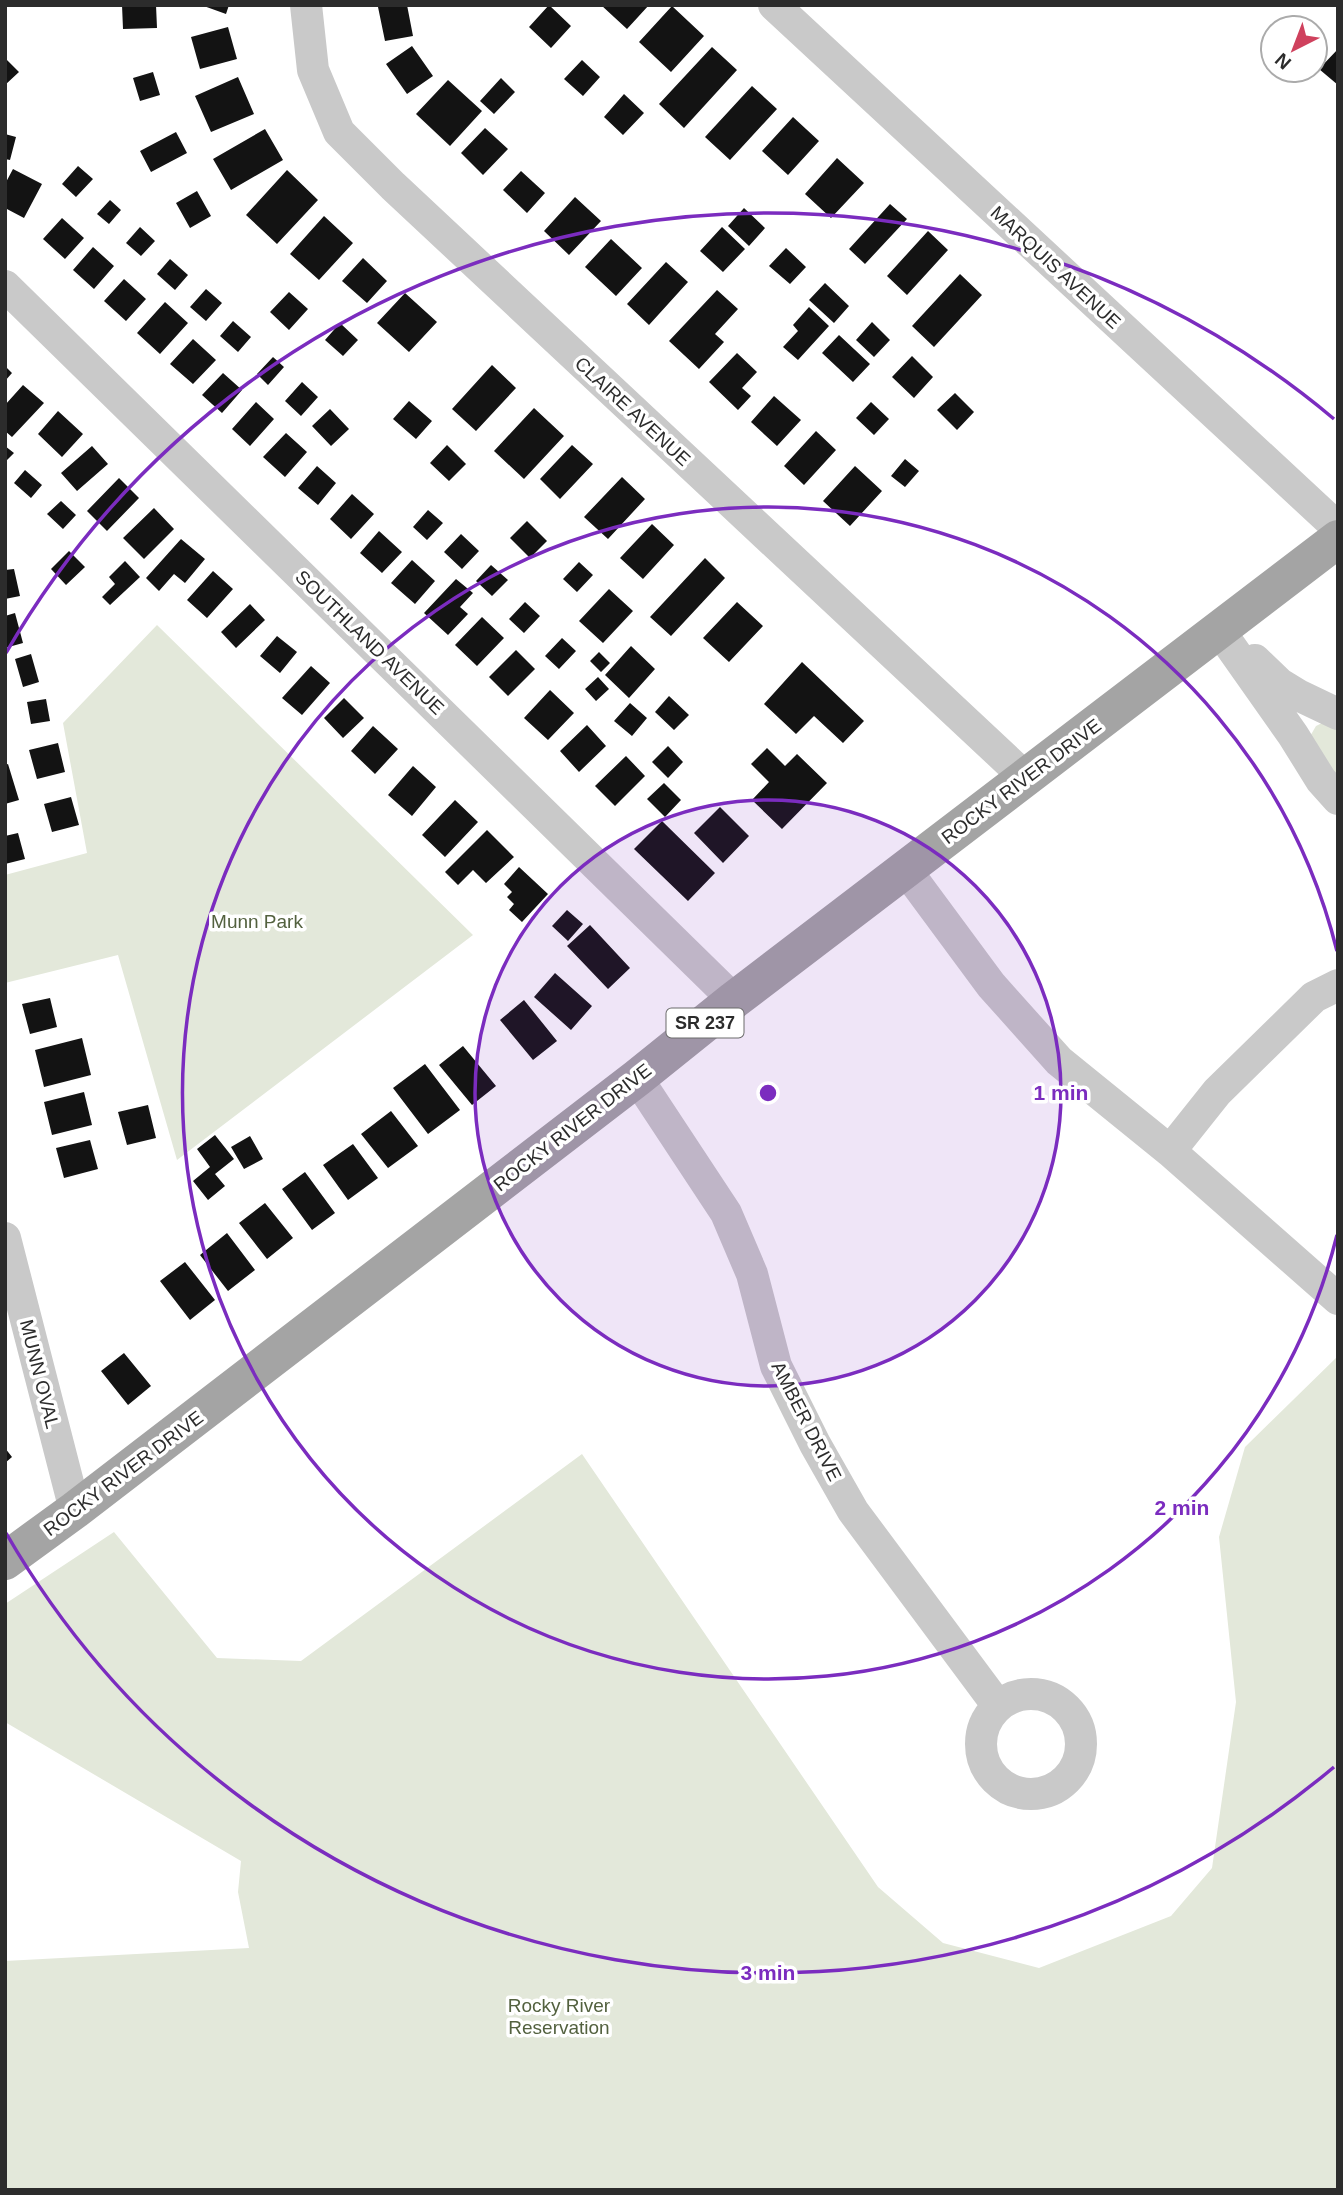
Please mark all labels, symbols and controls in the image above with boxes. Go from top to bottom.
north arrow [1259,14,1329,84]
text: N [1271,49,1295,74]
street label: MARQUIS AVENUE [986,202,1125,333]
street label: CLAIRE AVENUE [571,353,695,470]
street label: SOUTHLAND AVENUE [291,566,448,719]
street label: ROCKY RIVER DRIVE [938,715,1105,848]
park label: Munn Park [211,911,303,932]
road number: SR 237 [666,1008,744,1038]
street label: ROCKY RIVER DRIVE [489,1059,655,1195]
centre of rings [756,1081,780,1105]
text: 1 min [1034,1081,1088,1104]
street label: MUNN OVAL [16,1317,63,1431]
street label: AMBER DRIVE [767,1358,846,1484]
street label: ROCKY RIVER DRIVE [40,1407,207,1540]
text: 2 min [1155,1496,1209,1519]
text: 3 min [741,1961,795,1984]
park label: Rocky River Reservation [508,1995,611,2038]

